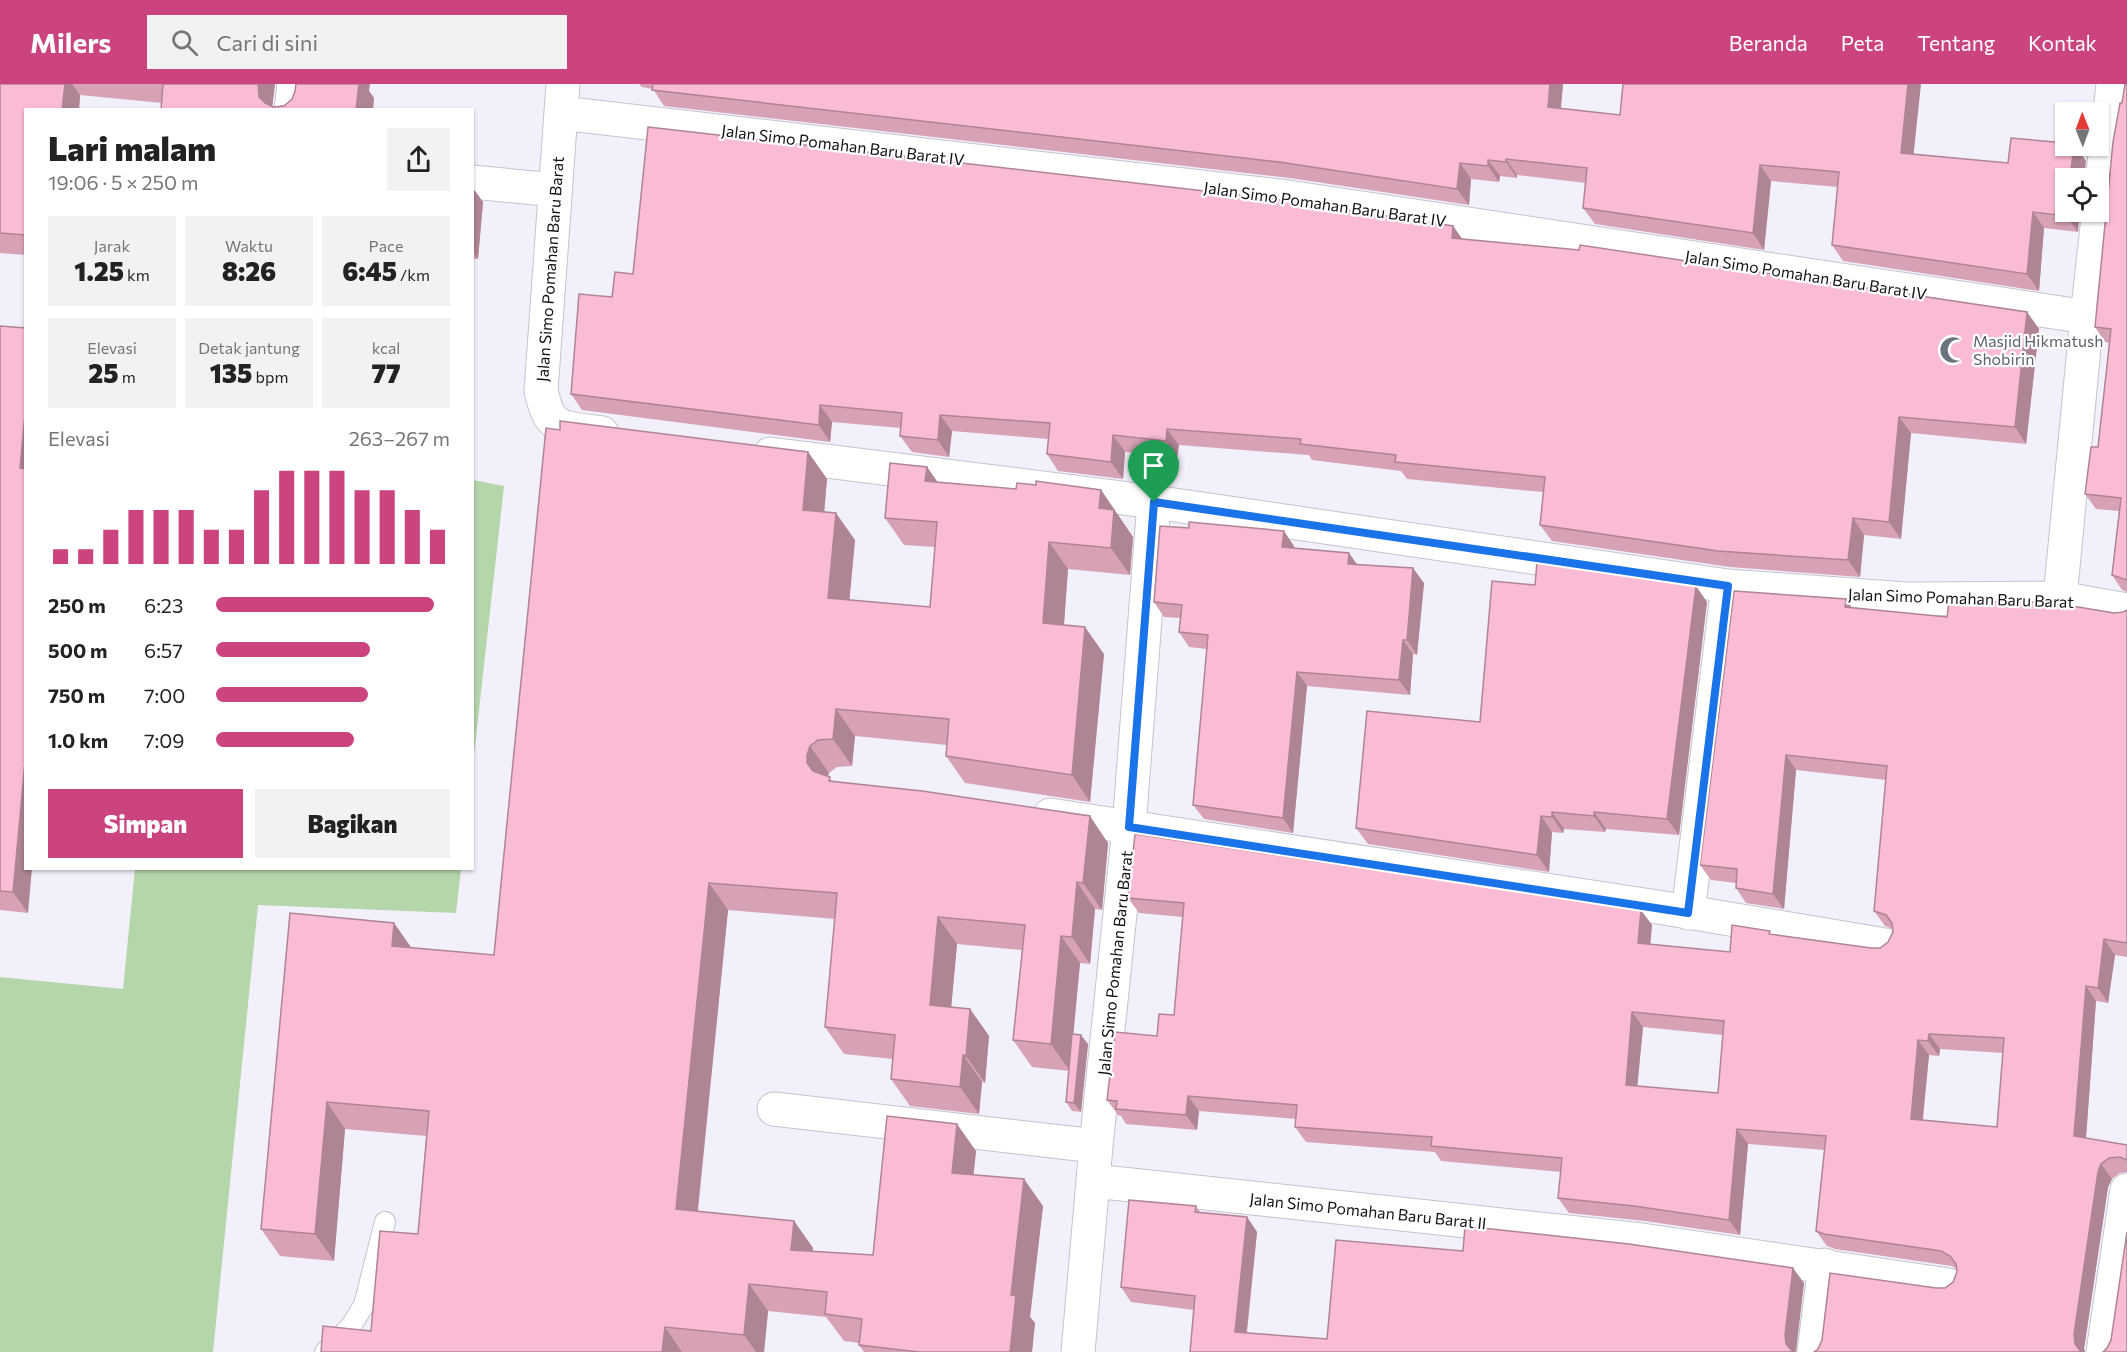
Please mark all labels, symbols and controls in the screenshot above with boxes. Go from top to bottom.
search box [147,15,567,69]
text: Milers [30,25,111,59]
icon: search [168,26,201,59]
text: Cari di sini [216,29,318,56]
text: Beranda [1729,30,1808,55]
text: Peta [1841,30,1884,55]
text: Tentang [1917,30,1995,55]
text: Kontak [2028,30,2097,55]
north arrow [2055,102,2109,156]
map controls [2055,102,2109,222]
street label: Jalan Simo Pomahan Baru Barat IV [720,120,966,169]
text: Lari malam [48,127,216,168]
button: share [387,128,450,191]
street label: Jalan Simo Pomahan Baru Barat [532,155,567,382]
button: locate [2055,168,2109,222]
text: 19:06 · 5 × 250 m [48,170,198,194]
street label: Jalan Simo Pomahan Baru Barat IV [1203,177,1448,230]
text: Jarak [94,236,130,255]
text: Waktu [225,236,273,255]
text: Pace [369,236,403,255]
street label: Jalan Simo Pomahan Baru Barat IV [1684,246,1928,303]
text: 1.25 [74,255,124,286]
text: 8:26 [222,255,276,286]
text: 6:45 [342,255,397,286]
text: km [124,265,150,284]
text: /km [397,265,430,284]
place label: Masjid Hikmatush Shobirin [1973,331,2103,368]
mosque icon: Masjid Hikmatush Shobirin [1938,335,1968,365]
text: Elevasi [87,338,137,357]
text: Detak jantung [198,338,300,357]
text: kcal [372,338,400,357]
text: 25 [88,357,119,388]
text: 135 [210,357,252,388]
text: 77 [371,357,401,388]
text: m [119,367,136,386]
text: bpm [252,367,288,386]
text: Elevasi [48,426,110,450]
text: 263–267 m [349,426,450,450]
pin [1128,440,1179,502]
icon: arrive [1137,449,1170,482]
street label: Jalan Simo Pomahan Baru Barat [1848,584,2075,611]
text: 250 m [48,593,106,617]
text: 6:23 [144,593,183,617]
text: 500 m [48,638,108,662]
text: 6:57 [144,638,183,662]
text: 750 m [48,683,105,707]
text: 7:00 [144,683,185,707]
text: 1.0 km [48,728,108,752]
text: 7:09 [144,728,184,752]
button: Simpan [48,789,243,858]
button: Bagikan [255,789,450,858]
street label: Jalan Simo Pomahan Baru Barat [1093,849,1136,1076]
street label: Jalan Simo Pomahan Baru Barat II [1249,1189,1487,1232]

